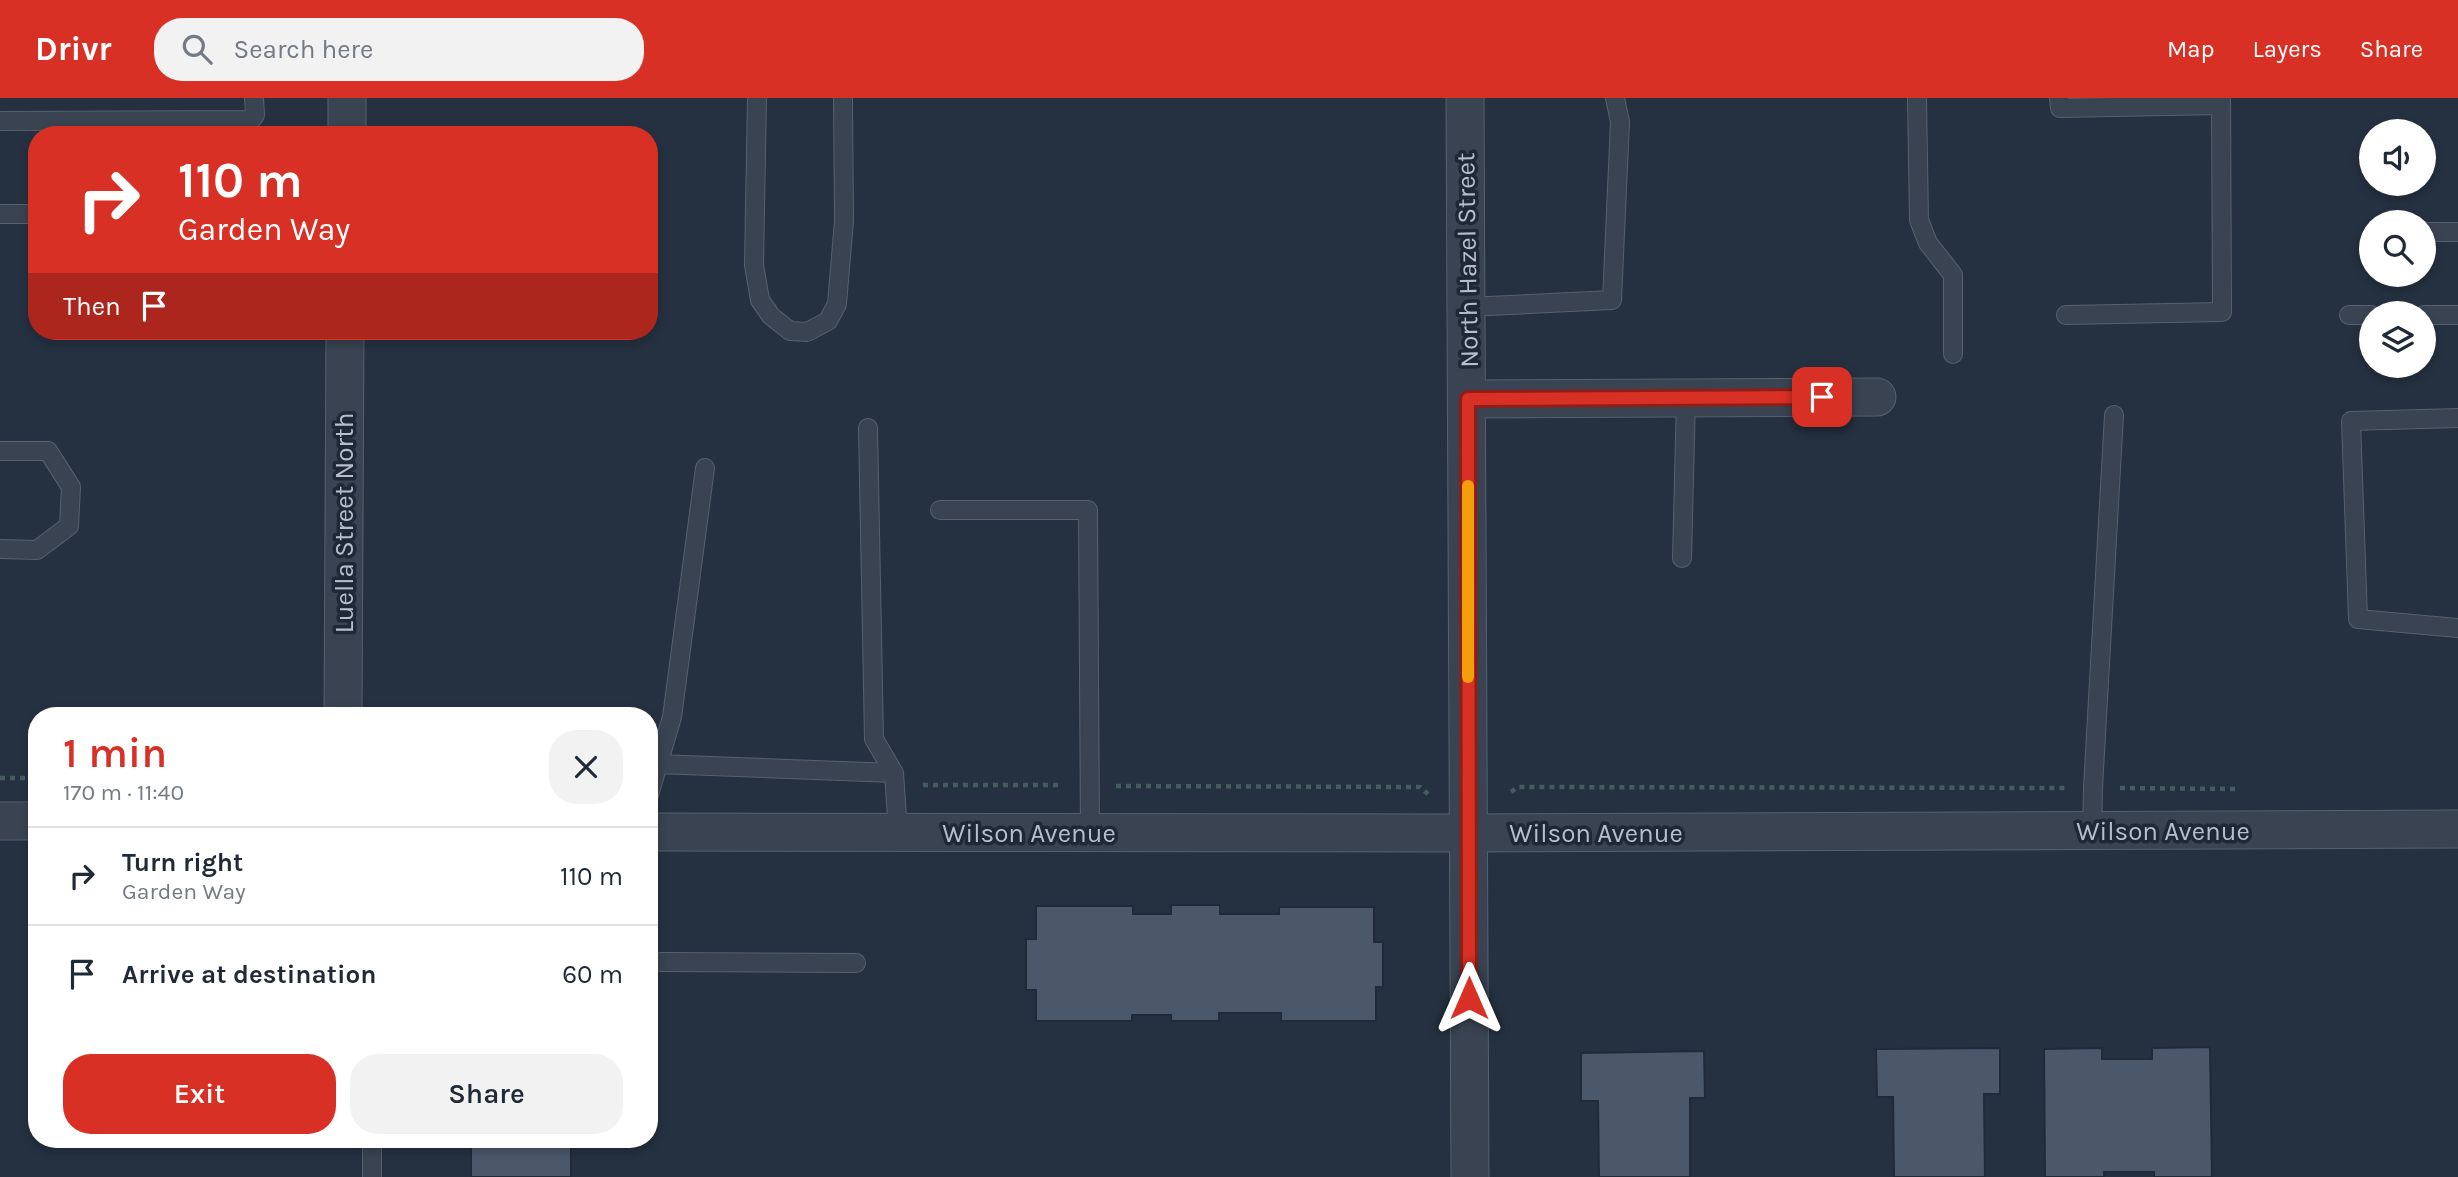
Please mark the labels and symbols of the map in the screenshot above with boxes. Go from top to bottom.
street label: North Hazel Street [1450,152,1485,368]
pin [1792,367,1852,427]
street label: Luella Street North [329,413,360,633]
street label: Wilson Avenue [2076,816,2250,847]
street label: Wilson Avenue [942,818,1116,849]
street label: Wilson Avenue [1509,818,1683,849]
position arrow [1432,961,1506,1035]

